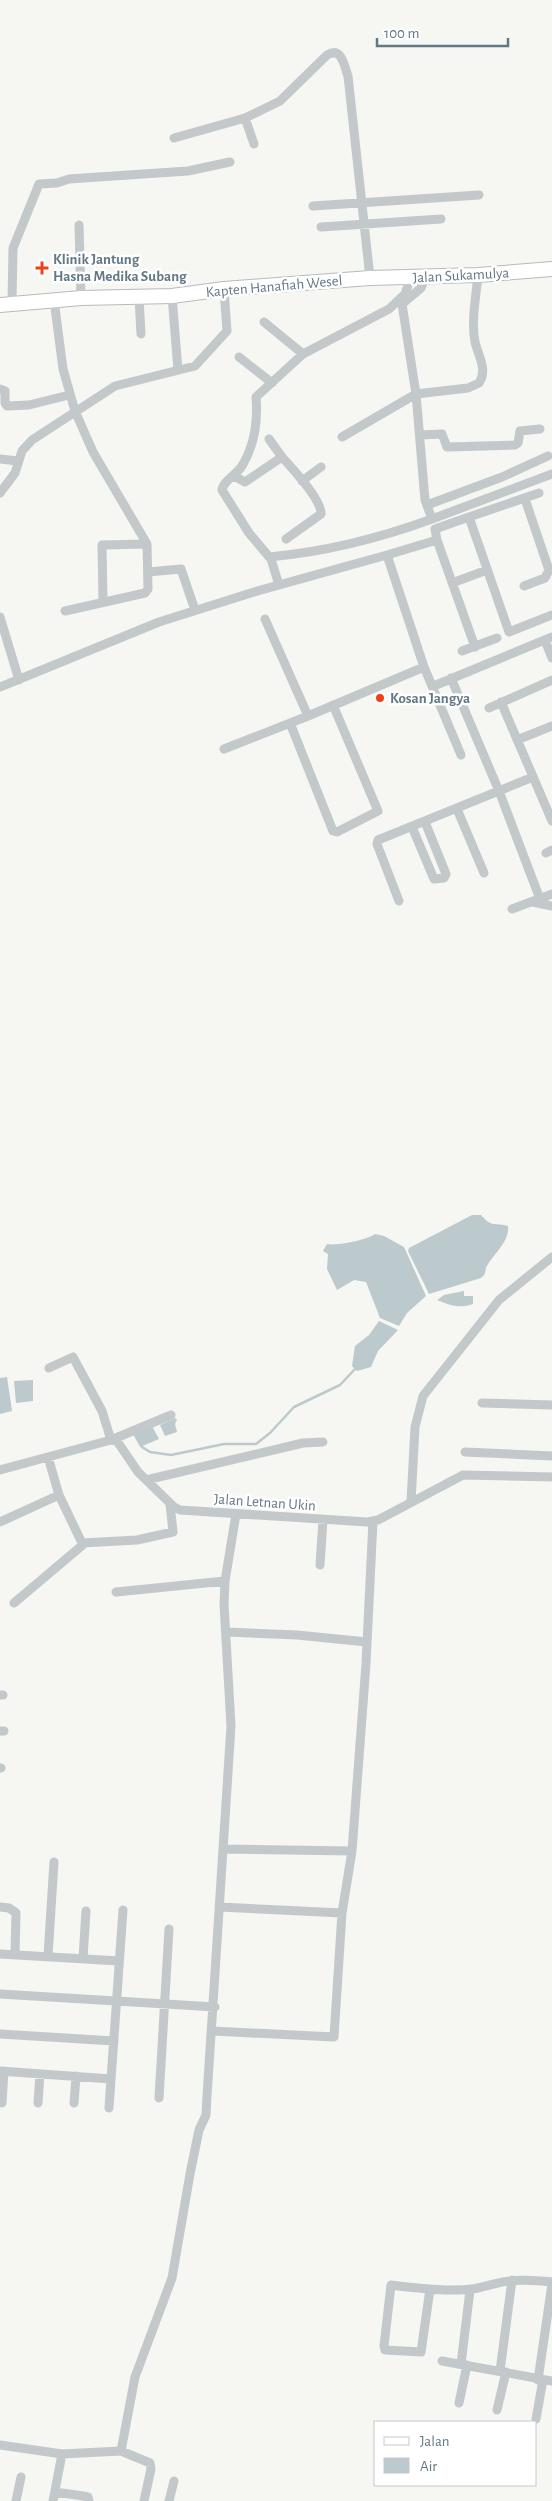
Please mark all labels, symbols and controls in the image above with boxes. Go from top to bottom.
scale bar [377,15,508,47]
text: 100 m [384,26,419,41]
place label: Klinik Jantung Hasna Medika Subang [53,252,187,284]
marker: Klinik Jantung Hasna Medika Subang [35,261,49,275]
street label: Jalan Sukamulya [412,265,510,286]
street label: Kapten Hanafiah Wesel [205,273,343,300]
place label: Kosan Jangya [390,691,470,706]
marker: Kosan Jangya [374,692,386,704]
street label: Jalan Letnan Ukin [214,1491,316,1514]
legend [374,2421,537,2486]
text: Jalan [420,2434,450,2449]
text: Air [420,2459,437,2474]

